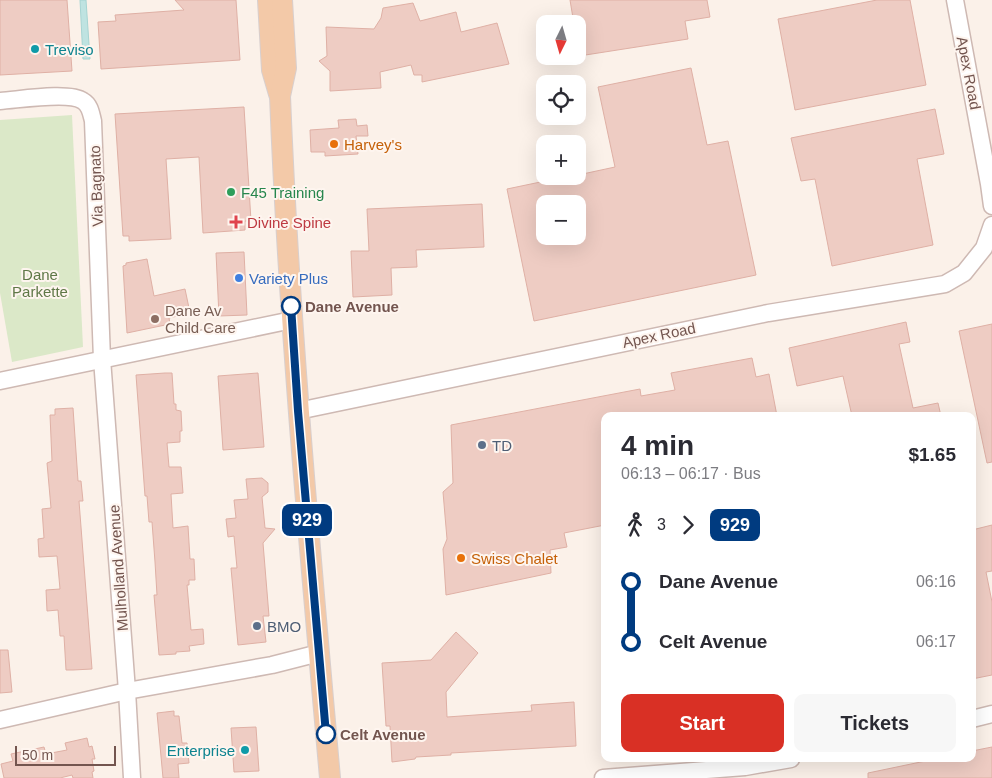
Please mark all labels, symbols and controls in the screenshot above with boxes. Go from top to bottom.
north arrow [536,15,586,65]
map controls [536,15,586,245]
street label: Apex Road [954,35,984,111]
place label: Treviso [45,41,94,58]
marker: Treviso [29,43,41,55]
button: locate [536,75,586,125]
button: + [536,135,586,185]
place label: Harvey's [344,136,402,153]
marker: Harvey's [328,138,340,150]
street label: Via Bagnato [86,145,106,227]
place label: F45 Training [241,184,324,201]
marker: F45 Training [225,186,237,198]
button: − [536,195,586,245]
place label: Divine Spine [247,214,331,231]
marker: Divine Spine [229,215,243,229]
park label: Dane Parkette [12,266,68,300]
place label: Variety Plus [249,270,328,287]
marker: Variety Plus [233,272,245,284]
marker: Dane Avenue [281,296,301,316]
place label: Dane Avenue [305,298,399,315]
place label: Dane Av Child Care [165,302,236,336]
marker: Dane Av Child Care [149,313,161,325]
street label: Apex Road [621,319,697,351]
text: 4 min [621,430,694,461]
place label: TD [492,437,512,454]
marker: TD [476,439,488,451]
text: $1.65 [908,444,956,465]
text: 06:13 – 06:17 · Bus [621,465,761,482]
street label: Mulholland Avenue [105,504,131,632]
line badge: 929 [278,504,336,536]
text: 929 [292,510,322,530]
icon: walk [621,511,649,539]
icon: forward [674,511,702,539]
text: 929 [720,515,750,535]
text: 3 [657,516,666,533]
place label: Swiss Chalet [471,550,559,567]
marker: Swiss Chalet [455,552,467,564]
text: Dane Avenue [659,571,778,592]
text: 06:16 [916,573,956,590]
place label: BMO [267,618,301,635]
marker: BMO [251,620,263,632]
text: Celt Avenue [659,631,767,652]
text: 06:17 [916,633,956,650]
button: Start [621,694,784,752]
button: Tickets [794,694,956,752]
marker: Celt Avenue [316,724,336,744]
place label: Celt Avenue [340,726,426,743]
place label: Enterprise [167,742,235,759]
scale bar [15,743,116,766]
marker: Enterprise [239,744,251,756]
text: 50 m [22,747,53,763]

